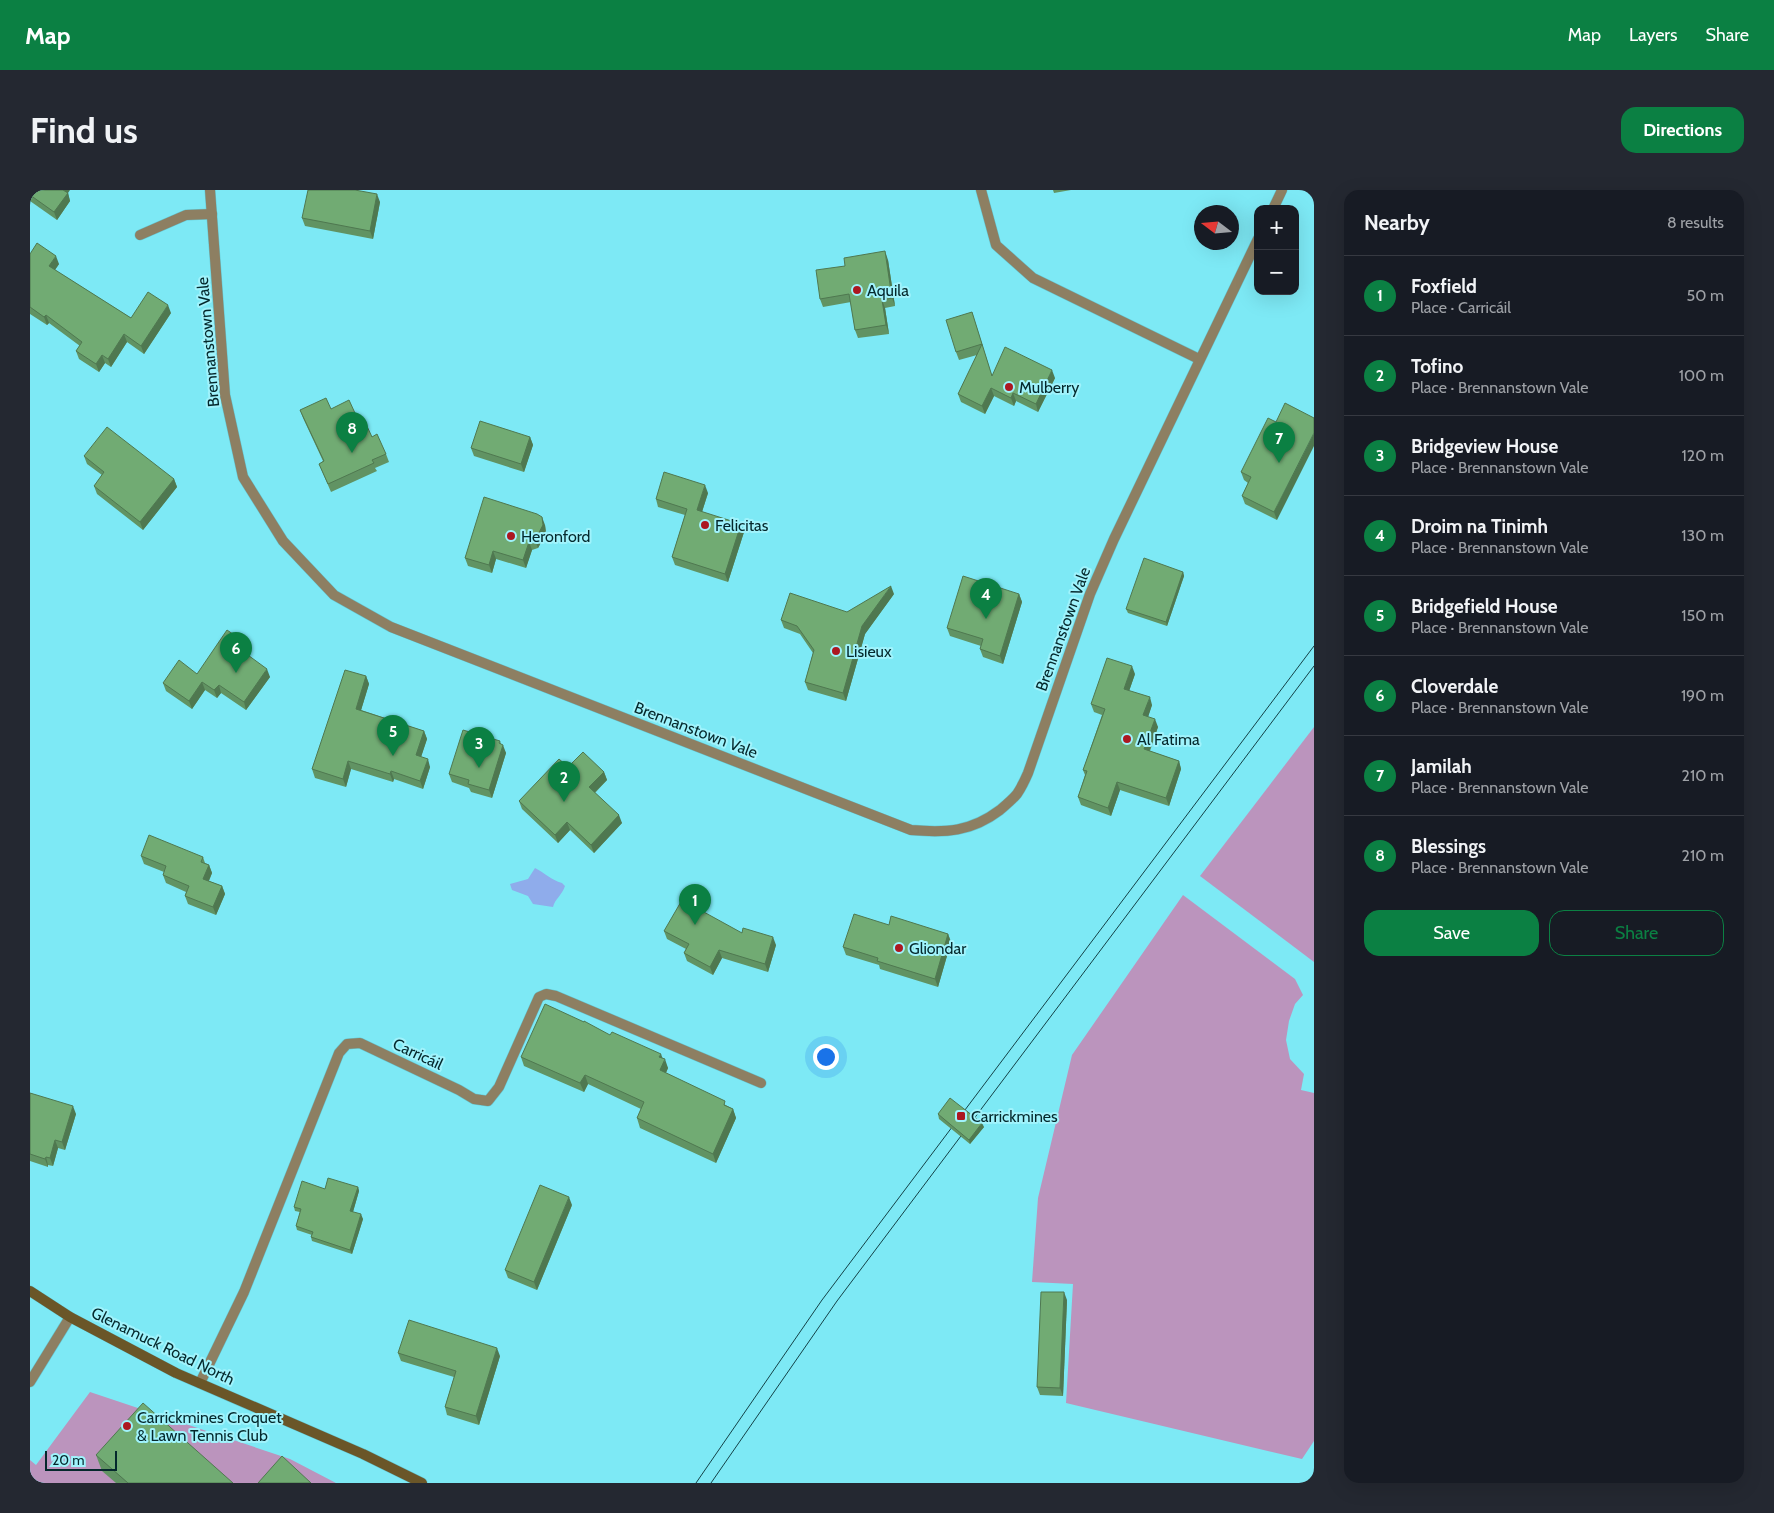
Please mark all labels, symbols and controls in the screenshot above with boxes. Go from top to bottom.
text: Map [25,21,71,50]
text: Map [1568,24,1601,46]
text: Layers [1629,24,1678,46]
text: Share [1706,24,1749,46]
button: Directions [1621,107,1744,153]
text: Find us [30,109,138,152]
north arrow [1194,205,1239,250]
map controls [1254,205,1299,295]
button: + [1254,205,1299,250]
text: Nearby [1364,210,1430,235]
text: 8 results [1667,213,1724,232]
button: − [1254,250,1299,295]
text: Foxfield [1411,275,1477,298]
street label: Brennanstown Vale [193,276,223,408]
place label: Aquila [867,281,909,300]
marker: Aquila [851,284,863,296]
text: 1 [1377,286,1383,305]
text: 50 m [1687,286,1724,305]
text: Place · Carricáil [1411,298,1511,317]
text: Tofino [1411,355,1463,378]
text: 2 [1376,366,1384,385]
text: 100 m [1679,366,1724,385]
place label: Mulberry [1019,378,1079,397]
text: Place · Brennanstown Vale [1411,378,1588,397]
marker: Mulberry [1003,381,1015,393]
pin: 8 [336,412,368,453]
pin: 7 [1263,422,1295,463]
text: Bridgeview House [1411,435,1558,458]
text: 3 [1376,446,1384,465]
text: 120 m [1682,446,1724,465]
text: Place · Brennanstown Vale [1411,458,1588,477]
text: Droim na Tinimh [1411,515,1548,538]
place label: Felicitas [715,516,769,535]
marker: Felicitas [699,519,711,531]
text: 4 [1375,526,1385,545]
text: 130 m [1681,526,1724,545]
place label: Heronford [521,527,590,546]
marker: Heronford [505,530,517,542]
text: Place · Brennanstown Vale [1411,538,1588,557]
street label: Brennanstown Vale [1032,564,1094,694]
pin: 4 [970,578,1002,619]
text: Bridgefield House [1411,595,1558,618]
text: 5 [1376,606,1384,625]
text: 150 m [1681,606,1724,625]
text: Place · Brennanstown Vale [1411,618,1588,637]
pin: 6 [220,632,252,673]
place label: Lisieux [846,642,892,661]
marker: Lisieux [830,645,842,657]
text: Cloverdale [1411,675,1498,698]
text: 6 [1376,686,1385,705]
text: 190 m [1681,686,1724,705]
street label: Brennanstown Vale [632,698,760,762]
text: Place · Brennanstown Vale [1411,698,1588,717]
pin: 5 [377,715,409,756]
pin: 3 [463,727,495,768]
place label: Al Fatima [1137,730,1200,749]
marker: Al Fatima [1121,733,1133,745]
text: Jamilah [1411,755,1472,778]
pin: 2 [548,761,580,802]
text: 7 [1376,766,1384,785]
text: 210 m [1682,766,1724,785]
text: Place · Brennanstown Vale [1411,778,1588,797]
text: Blessings [1411,835,1486,858]
text: 8 [1375,846,1385,865]
text: 210 m [1682,846,1724,865]
text: Place · Brennanstown Vale [1411,858,1588,877]
pin: 1 [679,884,711,925]
button: Save [1364,910,1539,956]
button: Share [1549,910,1724,956]
place label: Gliondar [909,939,967,958]
marker: Gliondar [893,942,905,954]
street label: Carricáil [390,1034,446,1074]
your location [813,1044,839,1070]
place label: Carrickmines [971,1107,1058,1126]
marker: Carrickmines [955,1110,967,1122]
street label: Glenamuck Road North [88,1303,238,1389]
place label: Carrickmines Croquet & Lawn Tennis Club [137,1408,282,1445]
marker: Carrickmines Croquet & Lawn Tennis Club [121,1420,133,1432]
scale bar [45,1448,118,1471]
text: 20 m [52,1451,85,1469]

